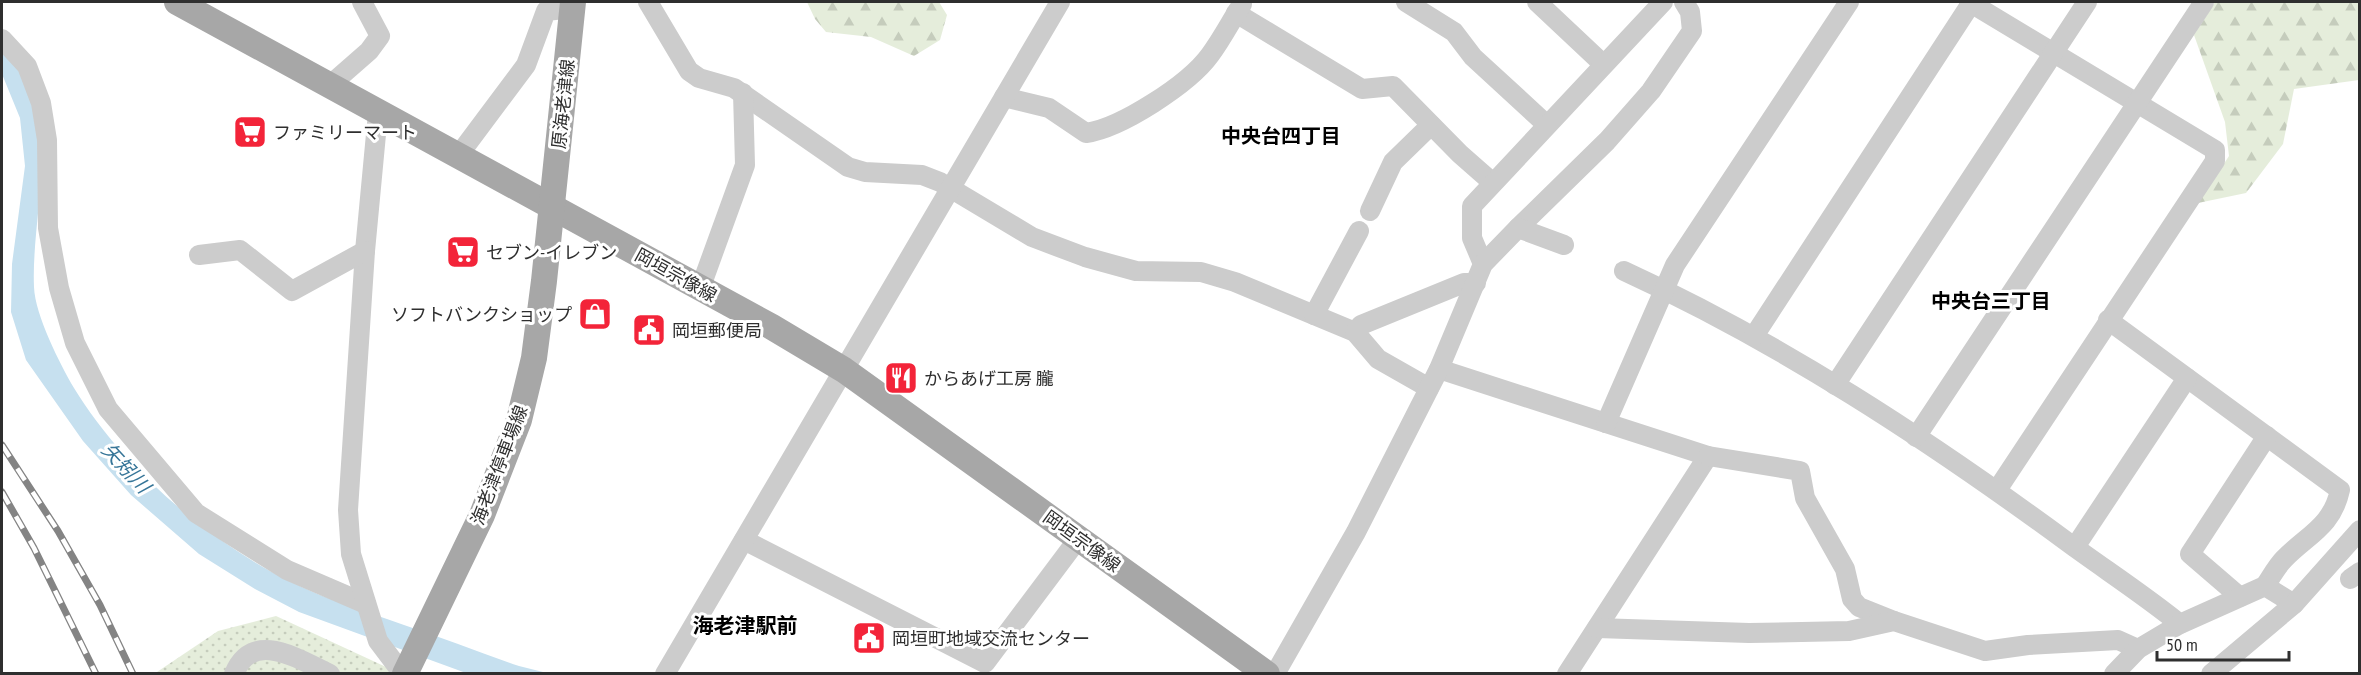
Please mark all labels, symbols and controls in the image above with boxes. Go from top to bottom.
street label: 原海老津線 [547,58,579,150]
supermarket icon: ファミリーマート [232,114,268,150]
place label: ファミリーマート [273,121,417,144]
district label: 中央台四丁目 [1221,123,1341,149]
supermarket icon: セブン-イレブン [445,234,481,270]
place label: セブン-イレブン [486,241,617,264]
street label: 岡垣宗像線 [631,243,721,307]
district label: 中央台三丁目 [1931,288,2051,314]
shop icon: ソフトバンクショップ [577,296,613,332]
place label: ソフトバンクショップ [391,303,572,326]
public building icon: 岡垣郵便局 [631,312,667,348]
place label: 岡垣郵便局 [672,319,762,342]
restaurant icon: からあげ工房 朧 [883,360,919,396]
place label: からあげ工房 朧 [924,367,1054,390]
street label: 海老津停車場線 [466,402,532,528]
water label: 矢矧川 [96,437,157,500]
street label: 岡垣宗像線 [1039,505,1125,577]
district label: 海老津駅前 [693,612,798,639]
public building icon: 岡垣町地域交流センター [851,620,887,656]
scale bar [2157,624,2289,662]
place label: 岡垣町地域交流センター [892,627,1090,650]
text: 50 m [2166,633,2198,656]

